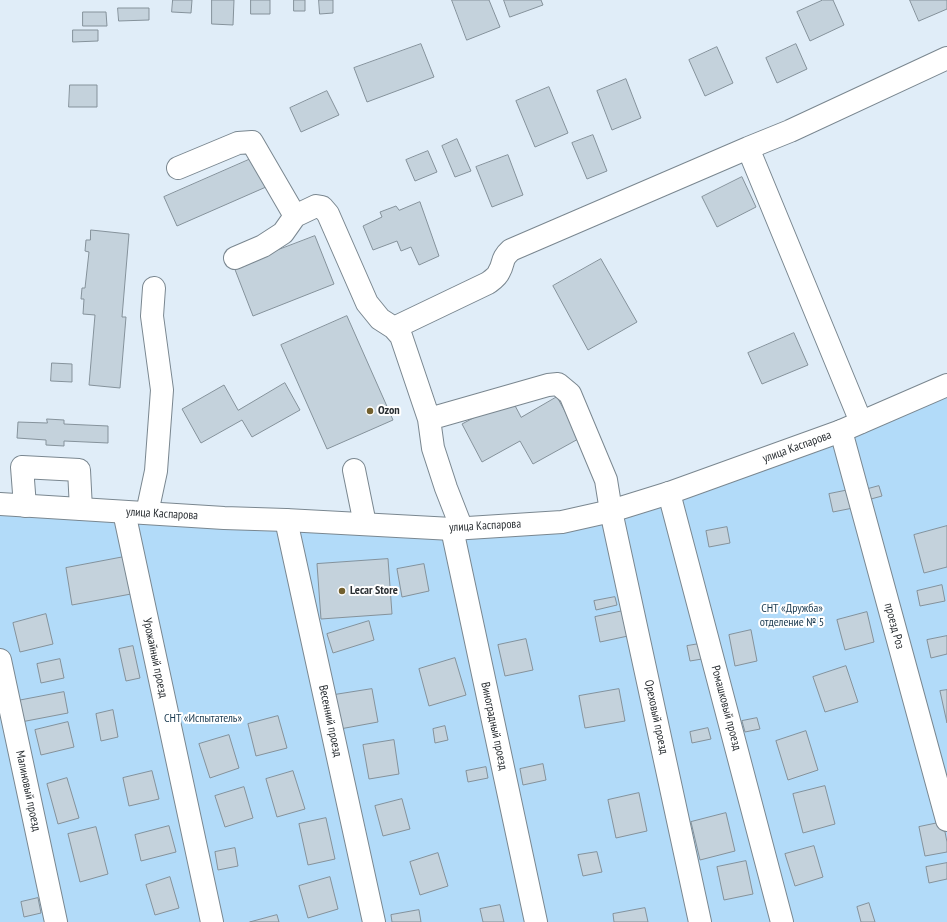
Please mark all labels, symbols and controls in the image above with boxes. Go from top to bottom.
place label: Ozon [378,404,400,418]
marker: Ozon [365,406,375,416]
street label: улица Каспарова [761,428,833,466]
street label: улица Каспарова [126,505,198,523]
street label: улица Каспарова [449,517,521,535]
place label: Lecar Store [350,584,398,598]
marker: Lecar Store [337,586,347,596]
street label: проезд Роз [881,601,907,651]
park label: СНТ «Дружба» отделение № 5 [760,602,824,630]
street label: Урожайный проезд [140,617,170,699]
street label: Ромашковый проезд [708,664,744,752]
street label: Ореховый проезд [641,679,671,755]
street label: Виноградный проезд [478,681,510,771]
street label: Весенний проезд [315,684,345,758]
park label: СНТ «Испытатель» [164,712,242,726]
street label: Малиновый проезд [12,749,44,833]

